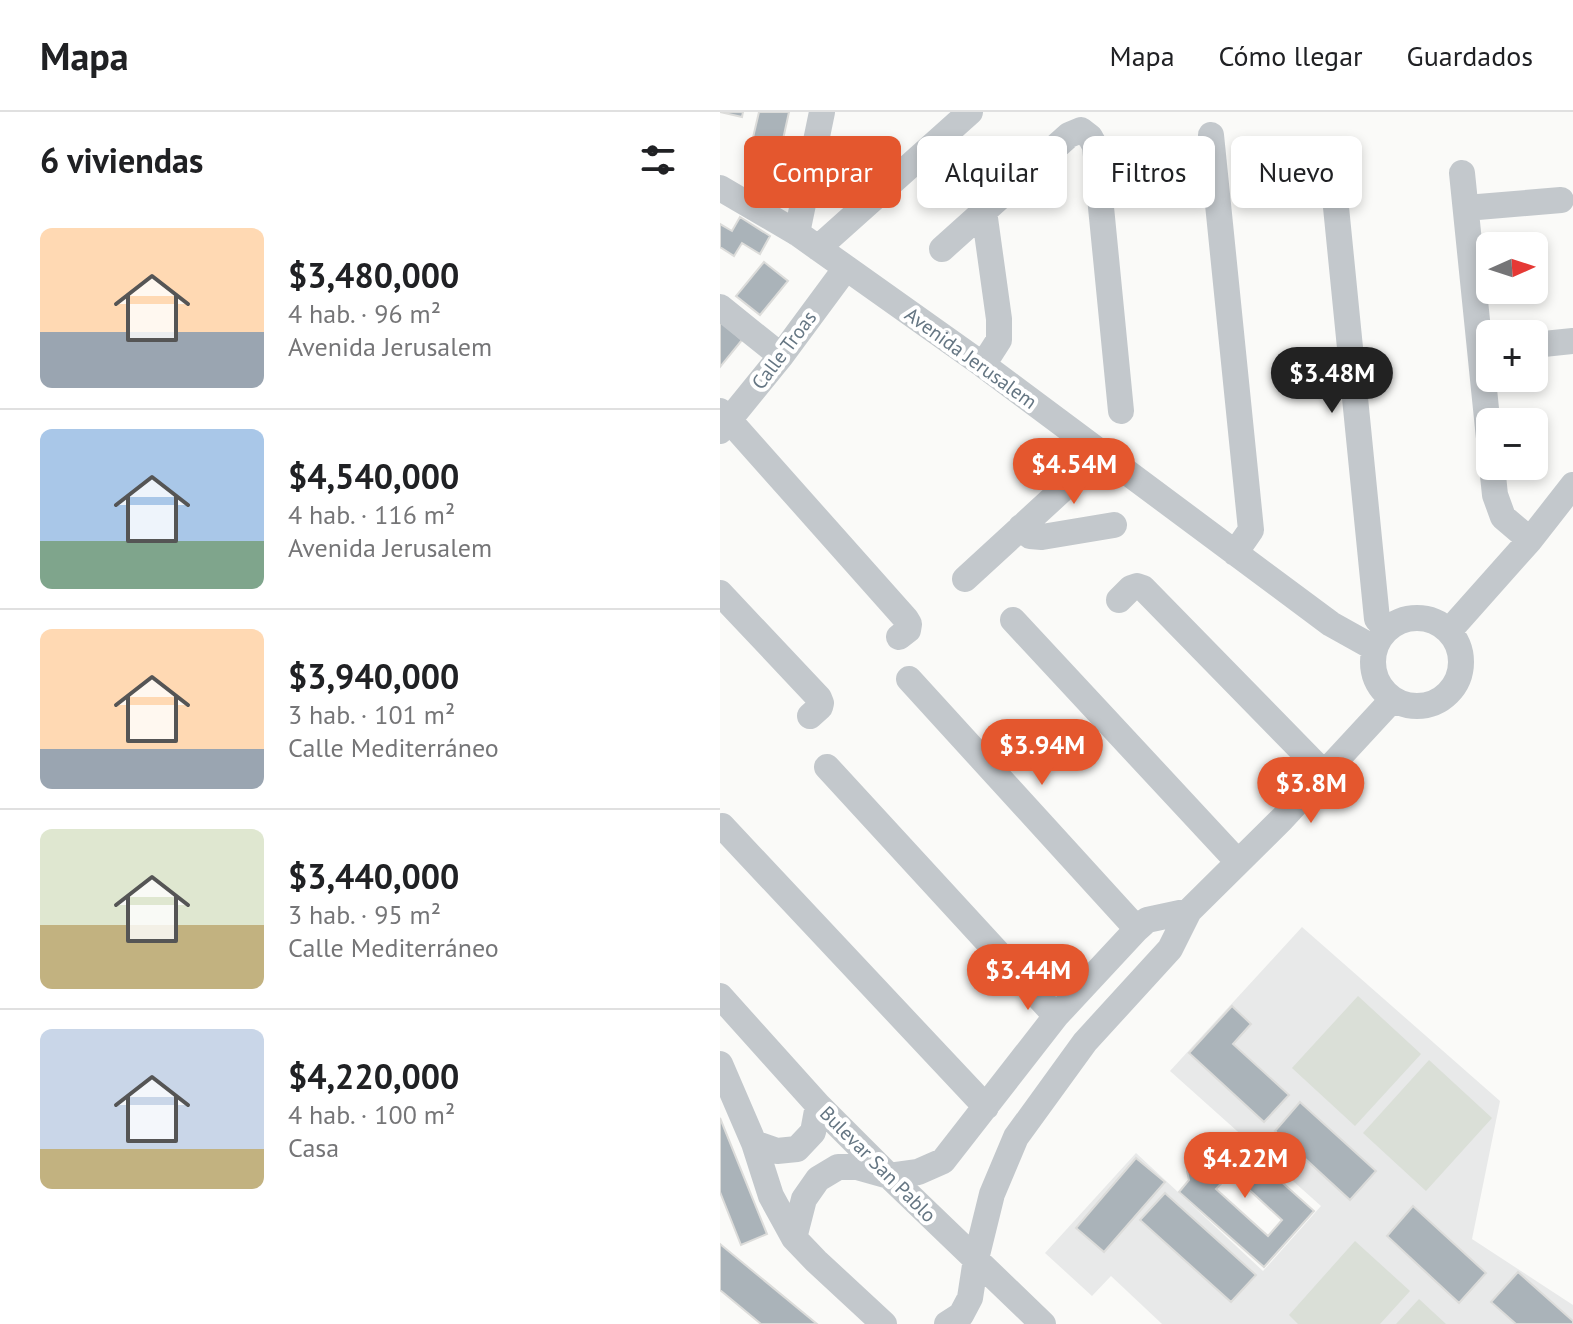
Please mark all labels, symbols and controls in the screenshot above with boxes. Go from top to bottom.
text: Mapa [40,31,129,80]
text: Mapa [1110,37,1175,74]
text: Cómo llegar [1219,37,1363,74]
text: Guardados [1407,37,1533,74]
chip: Comprar [744,136,901,208]
chip: Alquilar [917,136,1067,208]
chip: Filtros [1083,136,1215,208]
chip: Nuevo [1231,136,1362,208]
text: 6 viviendas [40,138,203,182]
icon: filters [636,138,680,182]
north arrow [1476,232,1548,304]
map controls [1476,232,1548,480]
text: $3,480,000 [288,253,459,297]
icon: home [104,260,200,356]
text: 4 hab. · 96 m² [288,297,441,330]
street label: Avenida Jerusalem [900,301,1042,415]
street label: Calle Troas [746,305,822,395]
button: + [1476,320,1548,392]
text: Avenida Jerusalem [288,330,492,363]
pin: $3.48M [1267,347,1397,415]
text: $3.48M [1289,356,1375,389]
button: − [1476,408,1548,480]
pin: $4.54M [1009,438,1139,506]
text: $4.54M [1031,447,1117,480]
text: $4,540,000 [288,454,459,498]
icon: home [104,461,200,557]
text: 4 hab. · 116 m² [288,498,455,531]
text: Avenida Jerusalem [288,531,492,564]
text: $3,940,000 [288,654,459,698]
icon: home [104,661,200,757]
text: 3 hab. · 101 m² [288,698,455,731]
pin: $3.94M [977,719,1107,787]
text: $3.94M [999,728,1085,761]
text: Calle Mediterráneo [288,731,499,764]
pin: $3.8M [1255,757,1367,825]
text: $3.8M [1275,766,1347,799]
text: $3,440,000 [288,854,459,898]
icon: home [104,861,200,957]
text: 3 hab. · 95 m² [288,898,441,931]
text: Calle Mediterráneo [288,931,499,964]
pin: $3.44M [963,944,1093,1012]
text: $3.44M [985,953,1071,986]
text: $4,220,000 [288,1054,459,1098]
icon: home [104,1061,200,1157]
text: 4 hab. · 100 m² [288,1098,455,1131]
street label: Bulevar San Pablo [814,1100,942,1228]
text: Casa [288,1131,339,1164]
pin: $4.22M [1180,1132,1310,1200]
text: $4.22M [1202,1141,1288,1174]

